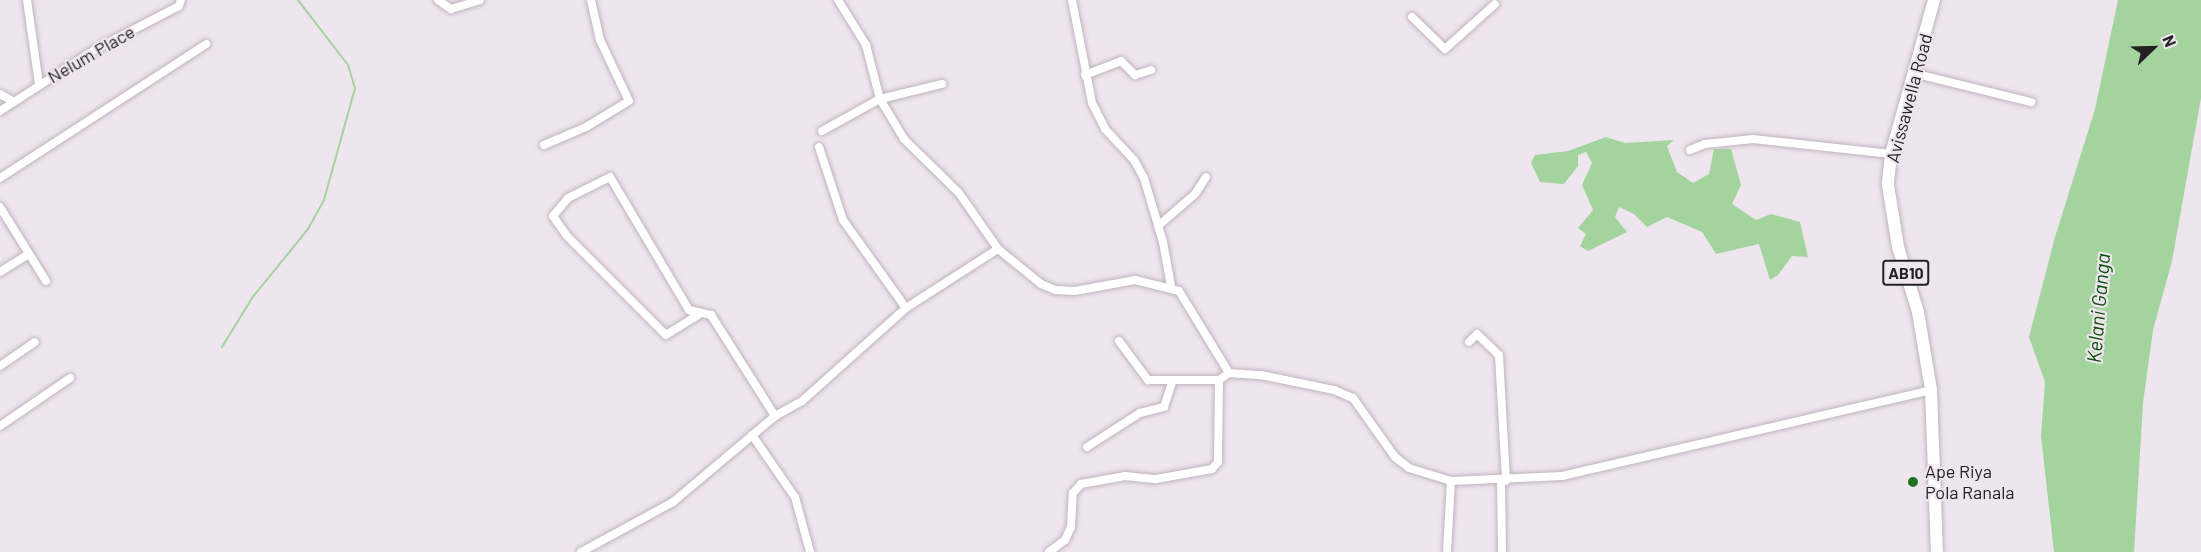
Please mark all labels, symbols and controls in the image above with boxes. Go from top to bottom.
north arrow [2123,18,2183,78]
street label: Nelum Place [44,20,138,88]
street label: Avissawella Road [1881,31,1937,165]
text: N [2159,32,2181,49]
water label: Kelani Ganga [2081,252,2115,364]
road number: AB10 [1882,260,1930,286]
place label: Ape Riya Pola Ranala [1925,461,2015,504]
marker: Ape Riya Pola Ranala [1906,475,1920,489]

